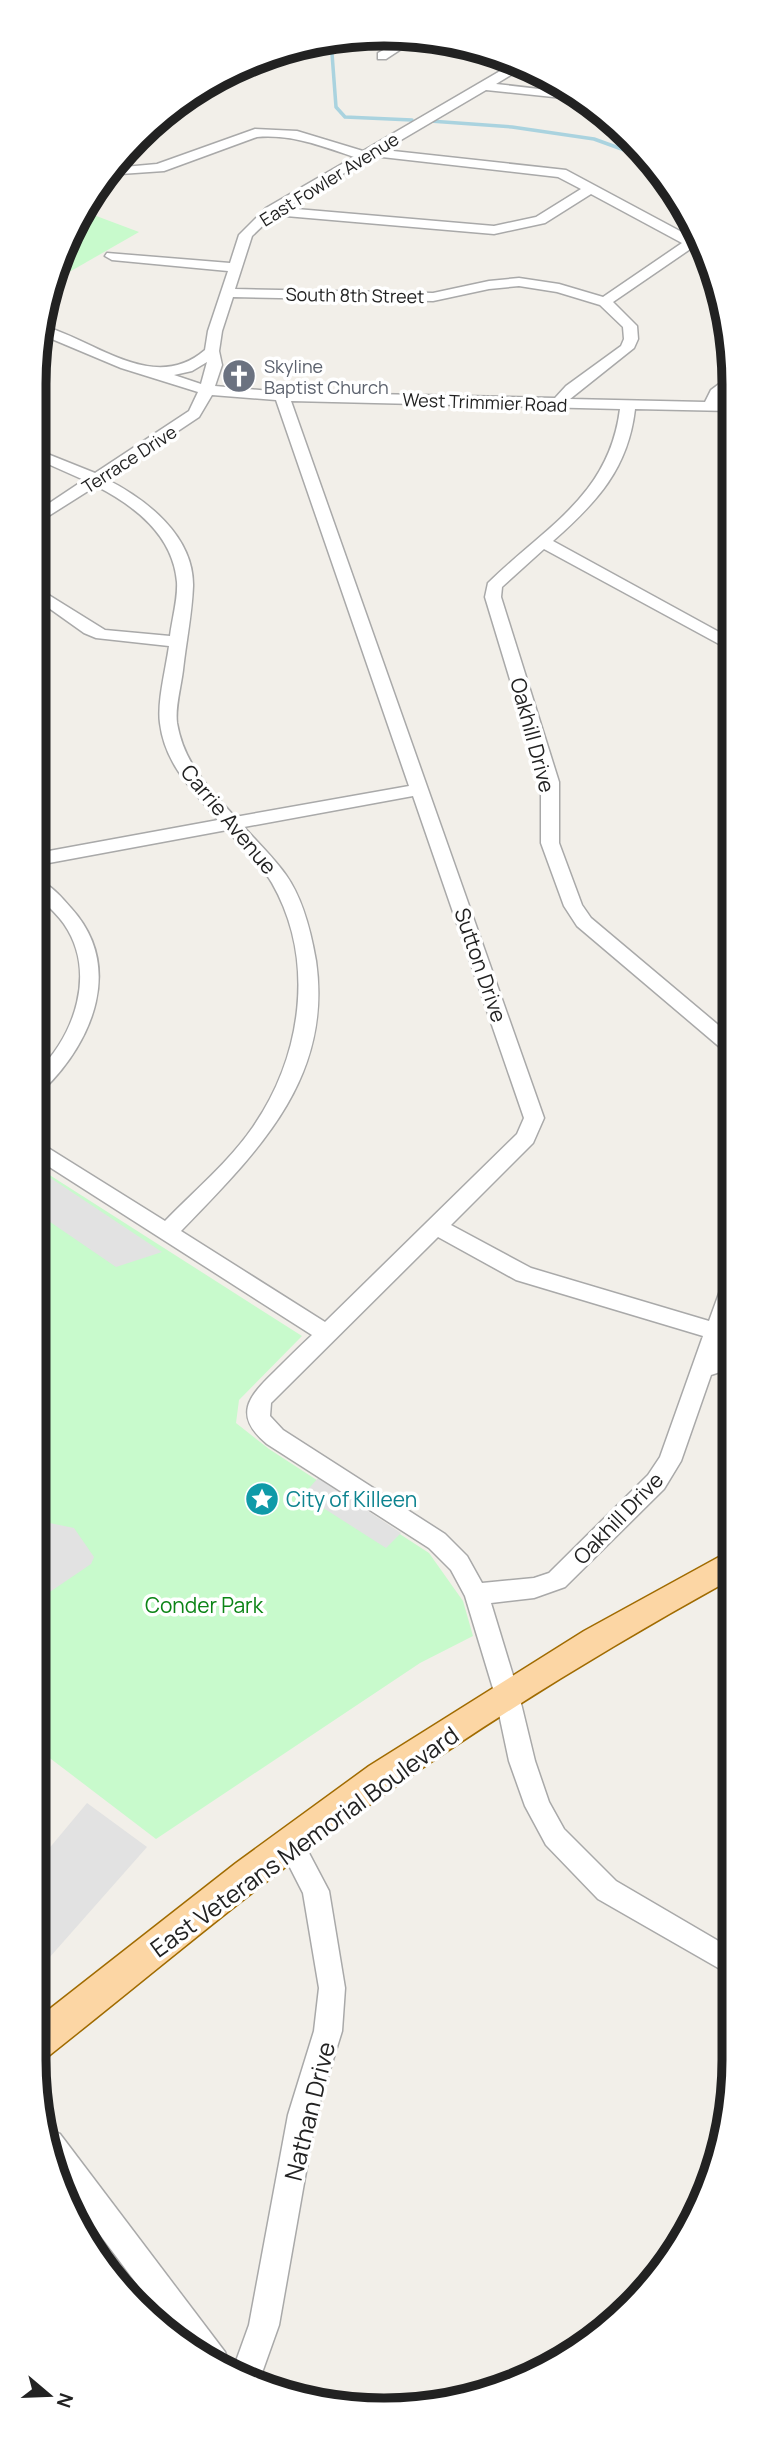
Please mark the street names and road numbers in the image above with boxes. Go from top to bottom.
street label: East Fowler Avenue [255,126,403,232]
street label: South 8th Street [285,282,425,308]
street label: West Trimmier Road [402,387,568,417]
street label: Terrace Drive [77,419,181,499]
street label: Oakhill Drive [504,675,562,795]
street label: Carrie Avenue [175,758,283,880]
street label: Sutton Drive [448,904,514,1026]
street label: Oakhill Drive [567,1466,669,1570]
street label: East Veterans Memorial Boulevard [143,1718,465,1964]
street label: Nathan Drive [276,2038,342,2184]

